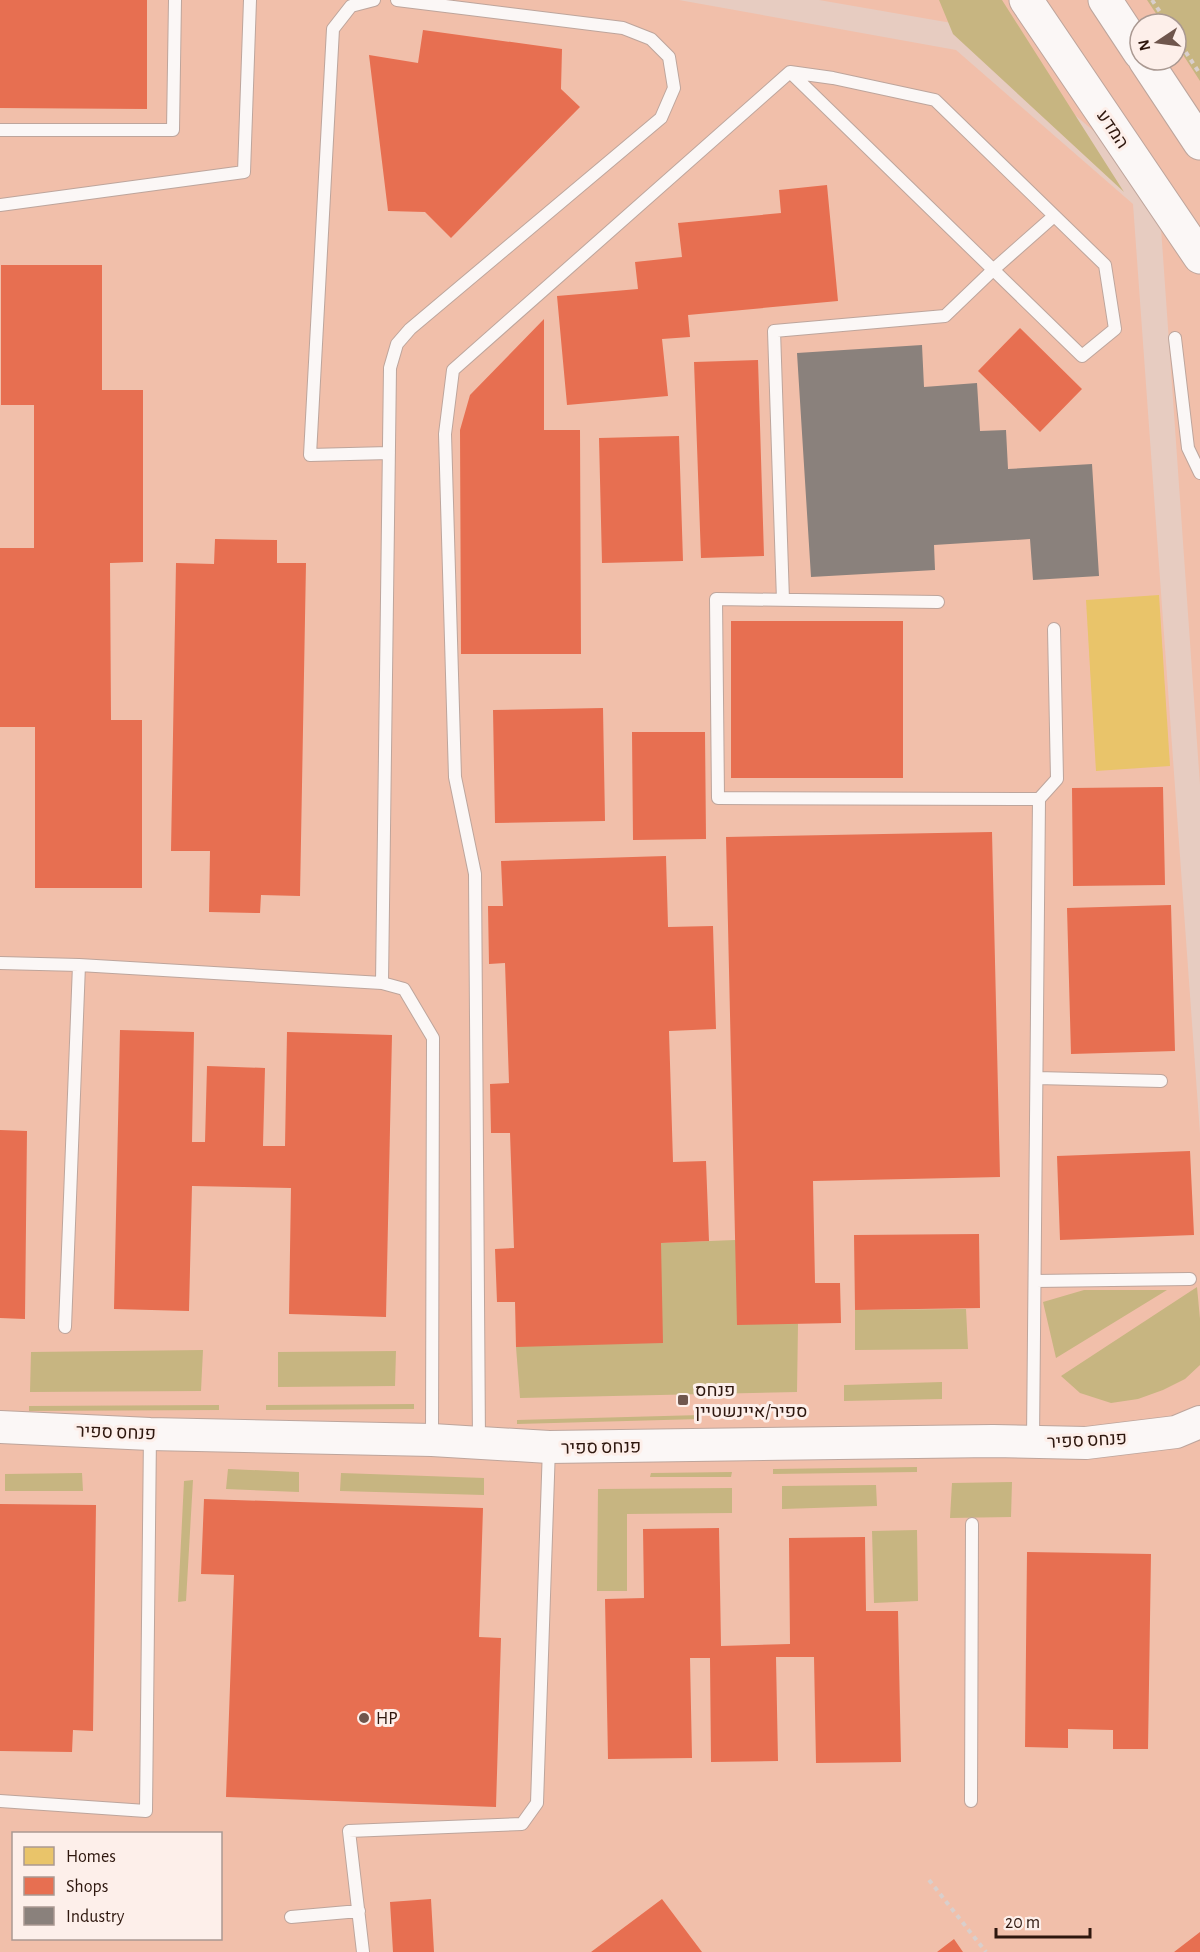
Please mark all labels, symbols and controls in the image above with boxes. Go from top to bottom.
north arrow [1128,12,1188,72]
text: N [1135,38,1153,52]
street label: המדע [1093,107,1131,152]
place label: פנחס ספיר/איינשטיין [695,1382,808,1421]
marker: פנחס ספיר/איינשטיין [676,1393,690,1407]
street label: פנחס ספיר [76,1423,156,1443]
street label: פנחס ספיר [1047,1430,1128,1452]
street label: פנחס ספיר [561,1438,641,1458]
place label: HP [376,1710,398,1728]
marker: HP [357,1711,371,1725]
legend [12,1832,222,1940]
text: Homes [66,1848,116,1866]
text: Shops [66,1878,108,1896]
scale bar [996,1901,1090,1939]
text: Industry [66,1908,125,1926]
text: 20 m [1005,1914,1040,1932]

